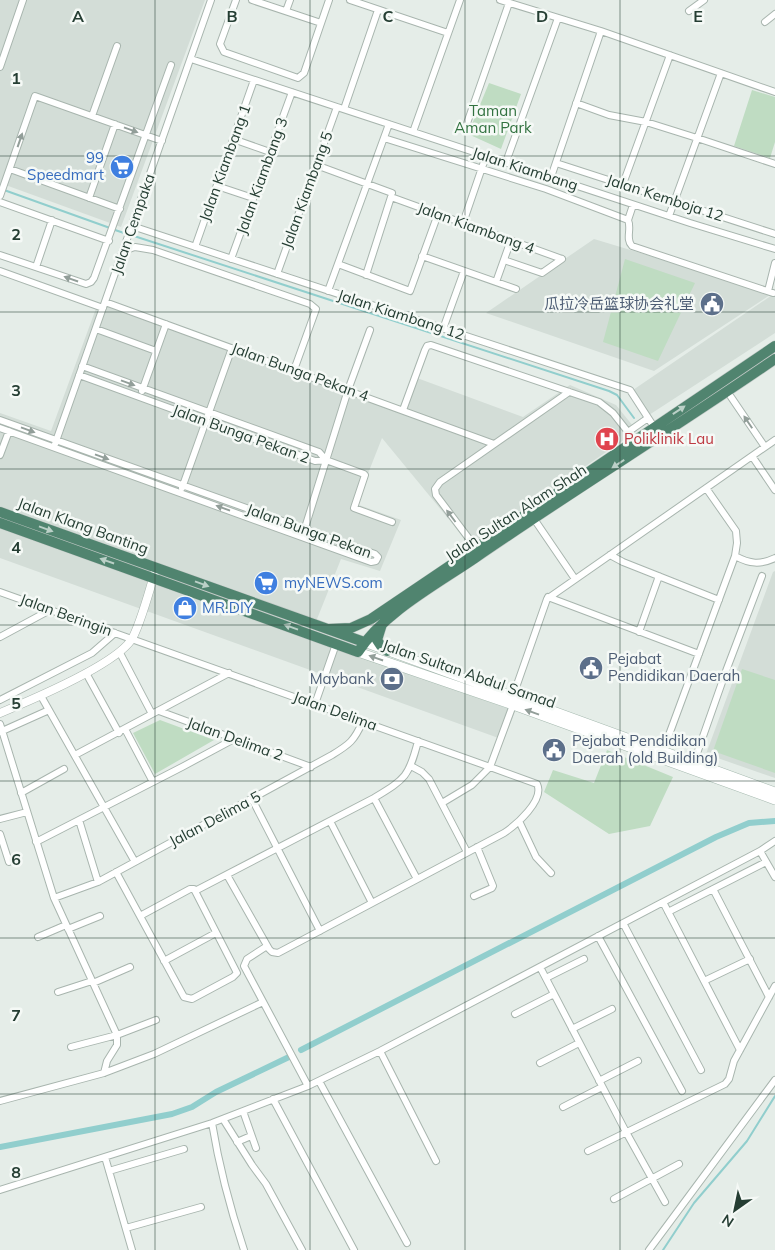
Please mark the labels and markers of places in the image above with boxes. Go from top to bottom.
place label: 99 Speedmart [27,148,104,184]
supermarket icon: 99 Speedmart [109,154,135,180]
public building icon: 瓜拉冷岳篮球协会礼堂 [699,291,725,317]
place label: 瓜拉冷岳篮球协会礼堂 [544,294,694,313]
hospital icon: Poliklinik Lau [594,426,620,452]
place label: Poliklinik Lau [624,429,714,448]
supermarket icon: myNEWS.com [253,570,279,596]
place label: myNEWS.com [284,573,383,592]
shop icon: MR.DIY [172,595,198,621]
place label: MR.DIY [202,598,254,617]
place label: Pejabat Pendidikan Daerah [608,649,740,685]
public building icon: Pejabat Pendidikan Daerah [578,655,604,681]
bank icon: Maybank [379,666,405,692]
place label: Maybank [310,669,374,688]
place label: Pejabat Pendidikan Daerah (old Building) [572,731,718,767]
public building icon: Pejabat Pendidikan Daerah (old Building) [541,737,567,763]

